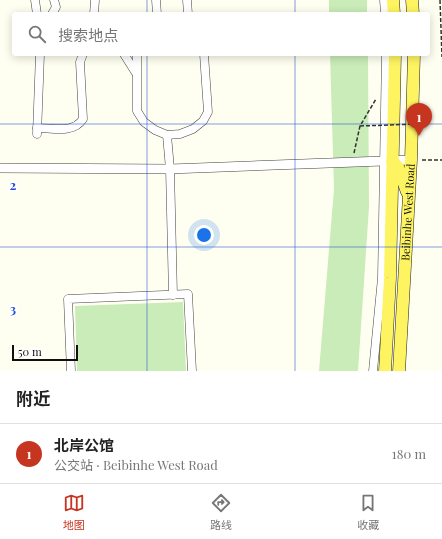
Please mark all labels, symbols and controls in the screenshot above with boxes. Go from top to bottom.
search box [12,12,430,56]
icon: search [26,23,48,45]
text: 搜索地点 [58,25,118,45]
pin: 1 [406,103,432,136]
street label: Beibinhe West Road [397,163,418,261]
text: 2 [10,176,17,193]
your location [194,225,214,245]
text: 3 [10,300,16,317]
scale bar [12,343,78,362]
text: 50 m [18,344,42,359]
text: 附近 [16,387,50,409]
text: 北岸公馆 [54,435,114,455]
text: 1 [27,445,31,462]
text: 180 m [392,445,426,462]
text: 公交站 · Beibinhe West Road [54,456,218,473]
tab: 地图 [63,492,85,532]
tab: 路线 [210,492,232,532]
tab: 收藏 [357,492,379,532]

